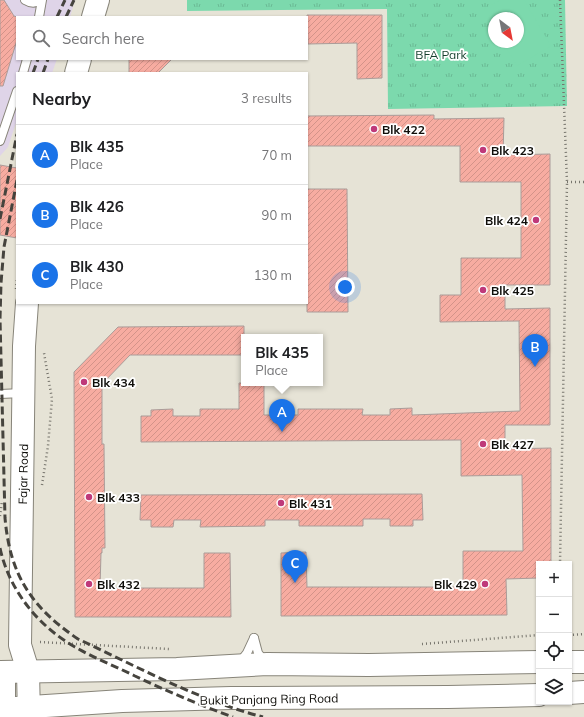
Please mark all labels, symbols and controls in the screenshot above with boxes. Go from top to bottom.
north arrow [488,12,524,48]
search box [16,16,308,60]
icon: search [30,27,52,49]
text: Search here [62,29,144,48]
park label: BFA Park [415,47,468,62]
text: Nearby [32,88,91,109]
text: 3 results [241,90,292,106]
place label: Blk 422 [382,122,425,137]
marker: Blk 422 [369,124,379,134]
text: Blk 435 [70,137,124,156]
place label: Blk 423 [491,143,534,158]
marker: Blk 423 [478,145,488,155]
text: A [40,147,50,163]
text: 70 m [262,147,292,163]
text: Place [70,156,103,172]
text: Blk 426 [70,197,124,216]
text: B [41,207,49,223]
text: 90 m [262,207,292,223]
place label: Blk 424 [485,213,528,228]
marker: Blk 424 [531,215,541,225]
text: Place [70,216,103,232]
text: Blk 430 [70,257,124,276]
text: C [41,267,49,283]
text: 130 m [254,267,292,283]
text: Place [70,276,103,292]
your location [335,277,355,297]
place label: Blk 425 [491,283,534,298]
marker: Blk 425 [478,285,488,295]
popup [241,334,323,386]
pin: B [522,334,548,367]
text: Blk 435 [255,343,309,362]
text: Place [255,362,288,378]
place label: Blk 434 [92,375,135,390]
marker: Blk 434 [79,377,89,387]
pin: A [269,399,295,432]
place label: Blk 427 [491,437,534,452]
marker: Blk 427 [478,439,488,449]
street label: Fajar Road [15,444,31,504]
place label: Blk 433 [97,490,140,505]
marker: Blk 433 [84,492,94,502]
place label: Blk 431 [289,496,332,511]
marker: Blk 431 [276,498,286,508]
pin: C [282,550,308,583]
map controls [536,561,572,705]
button: + [536,561,572,597]
place label: Blk 432 [97,577,140,592]
place label: Blk 429 [434,577,477,592]
marker: Blk 432 [84,579,94,589]
marker: Blk 429 [480,579,490,589]
button: − [536,597,572,633]
button: locate [536,633,572,669]
button: layers [536,669,572,705]
street label: Bukit Panjang Ring Road [200,690,338,708]

